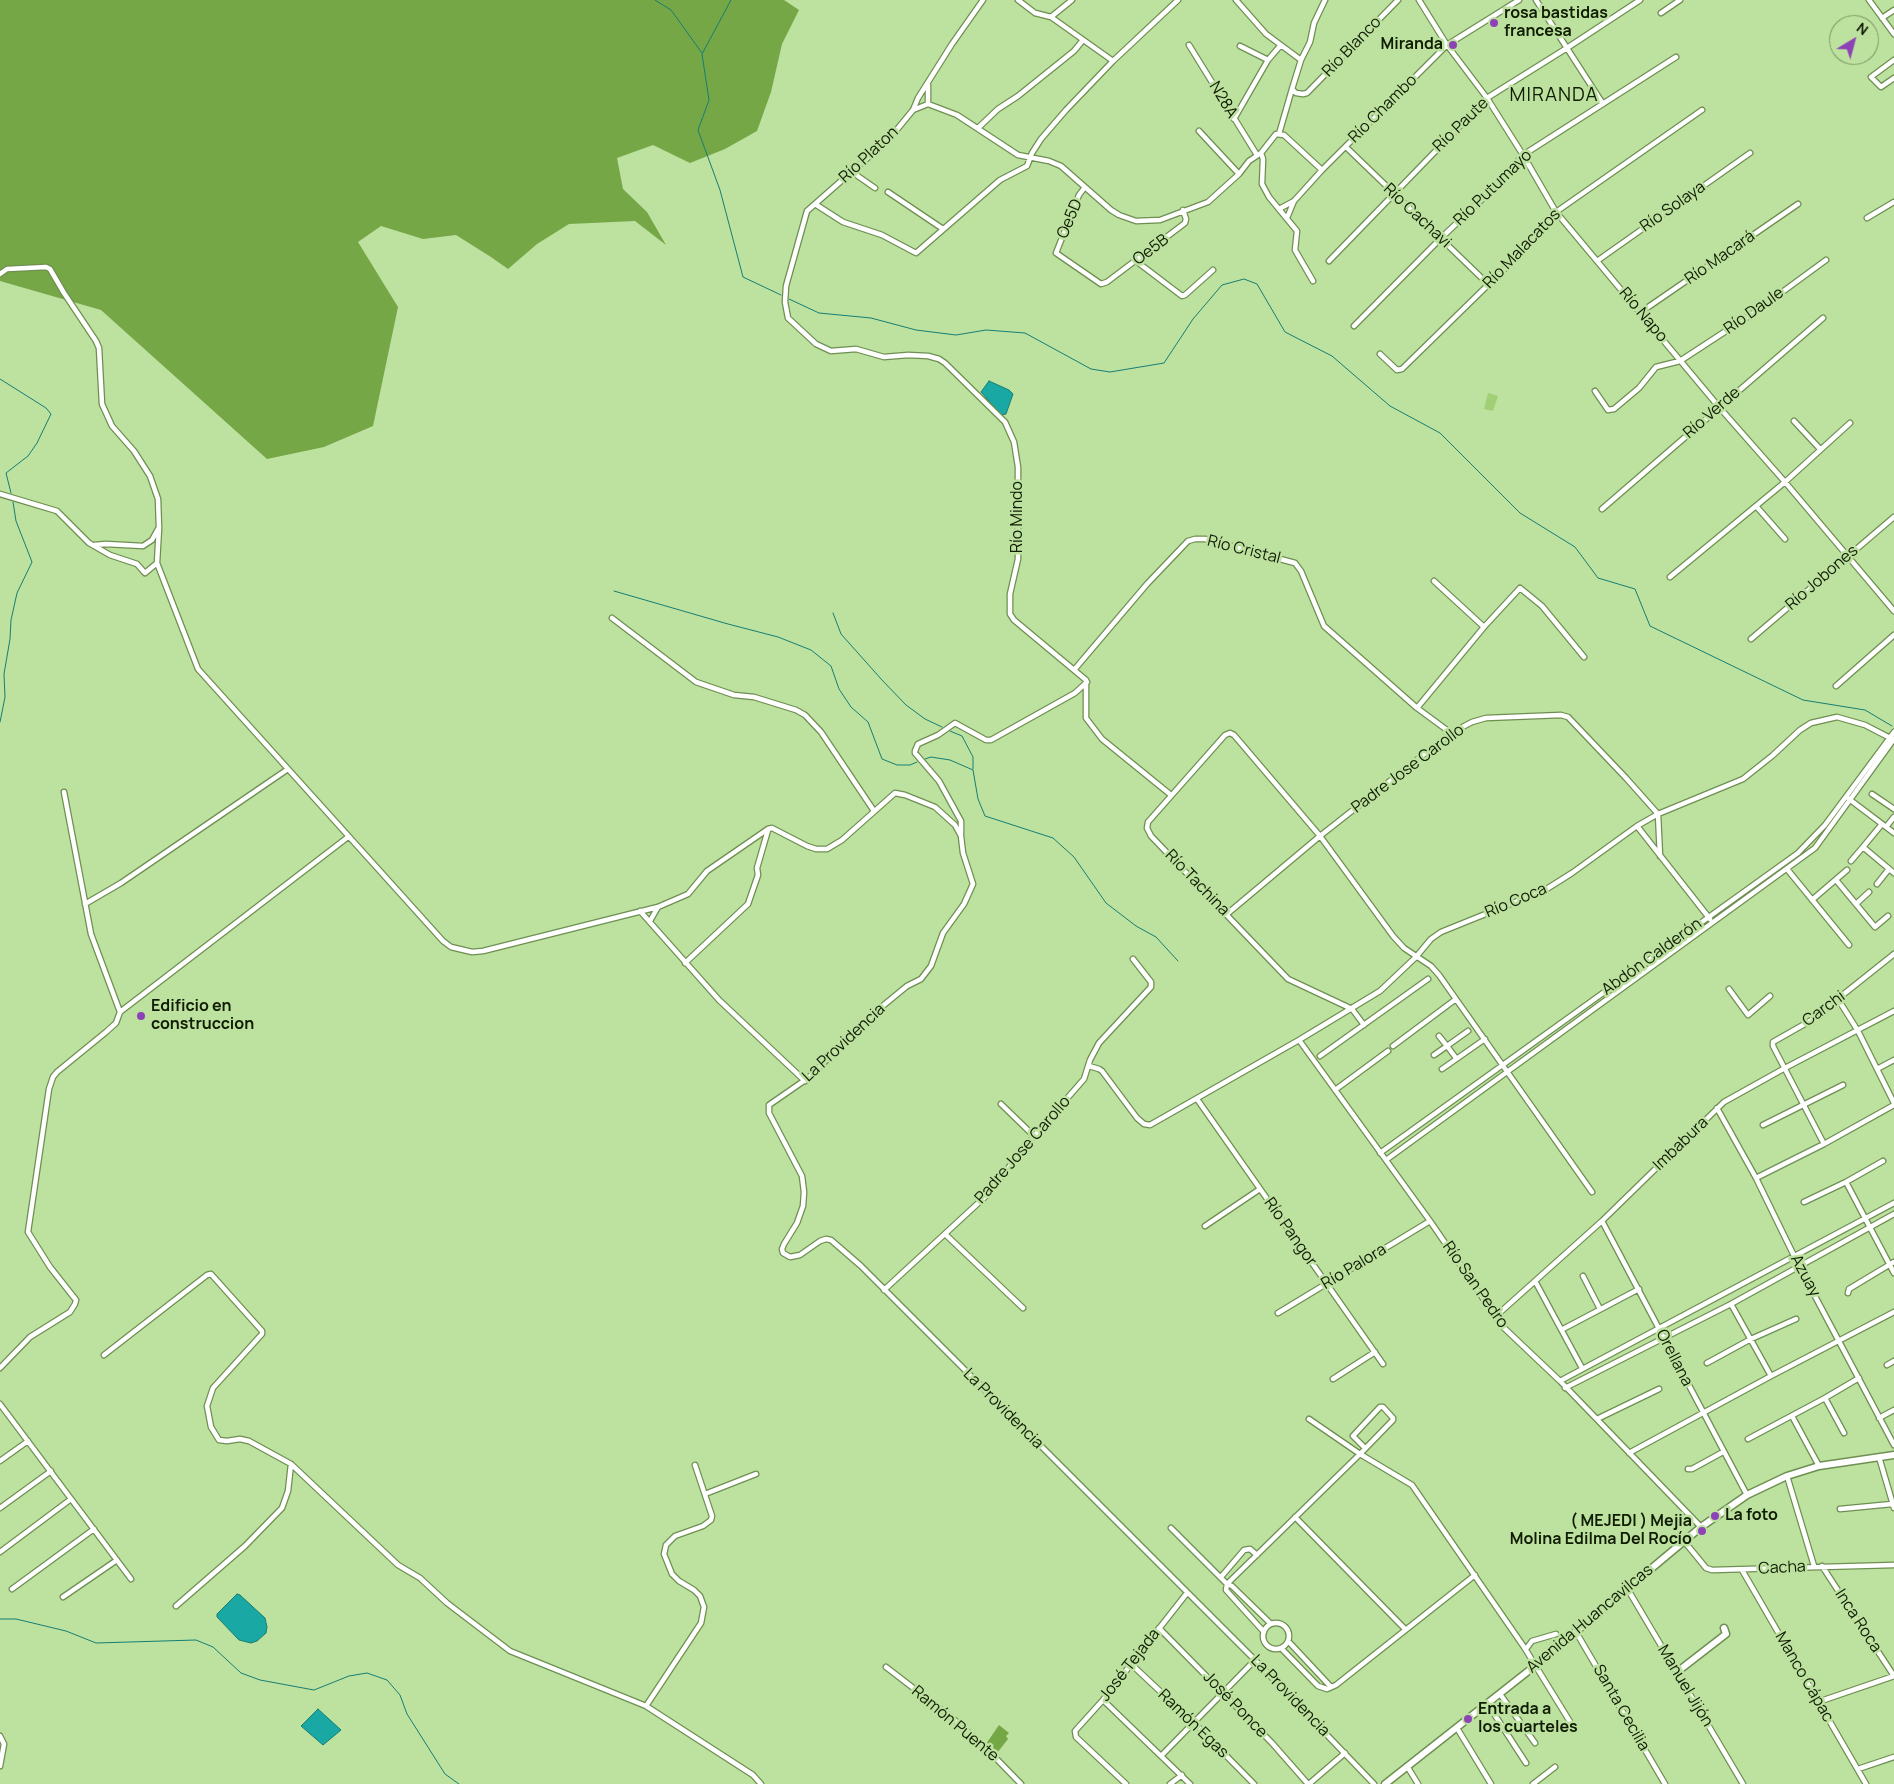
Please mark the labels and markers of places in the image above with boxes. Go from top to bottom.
place label: rosa bastidas francesa [1504,4,1608,42]
marker: rosa bastidas francesa [1488,17,1500,29]
place label: Miranda [1380,35,1443,55]
marker: Miranda [1447,39,1459,51]
place label: Edificio en construccion [151,997,254,1035]
marker: Edificio en construccion [135,1010,147,1022]
place label: La foto [1725,1506,1778,1526]
marker: La foto [1709,1510,1721,1522]
place label: ( MEJEDI ) Mejia Molina Edilma Del Rocío [1510,1512,1692,1550]
marker: ( MEJEDI ) Mejia Molina Edilma Del Rocío [1696,1525,1708,1537]
place label: Entrada a los cuarteles [1478,1700,1578,1738]
marker: Entrada a los cuarteles [1462,1713,1474,1725]

